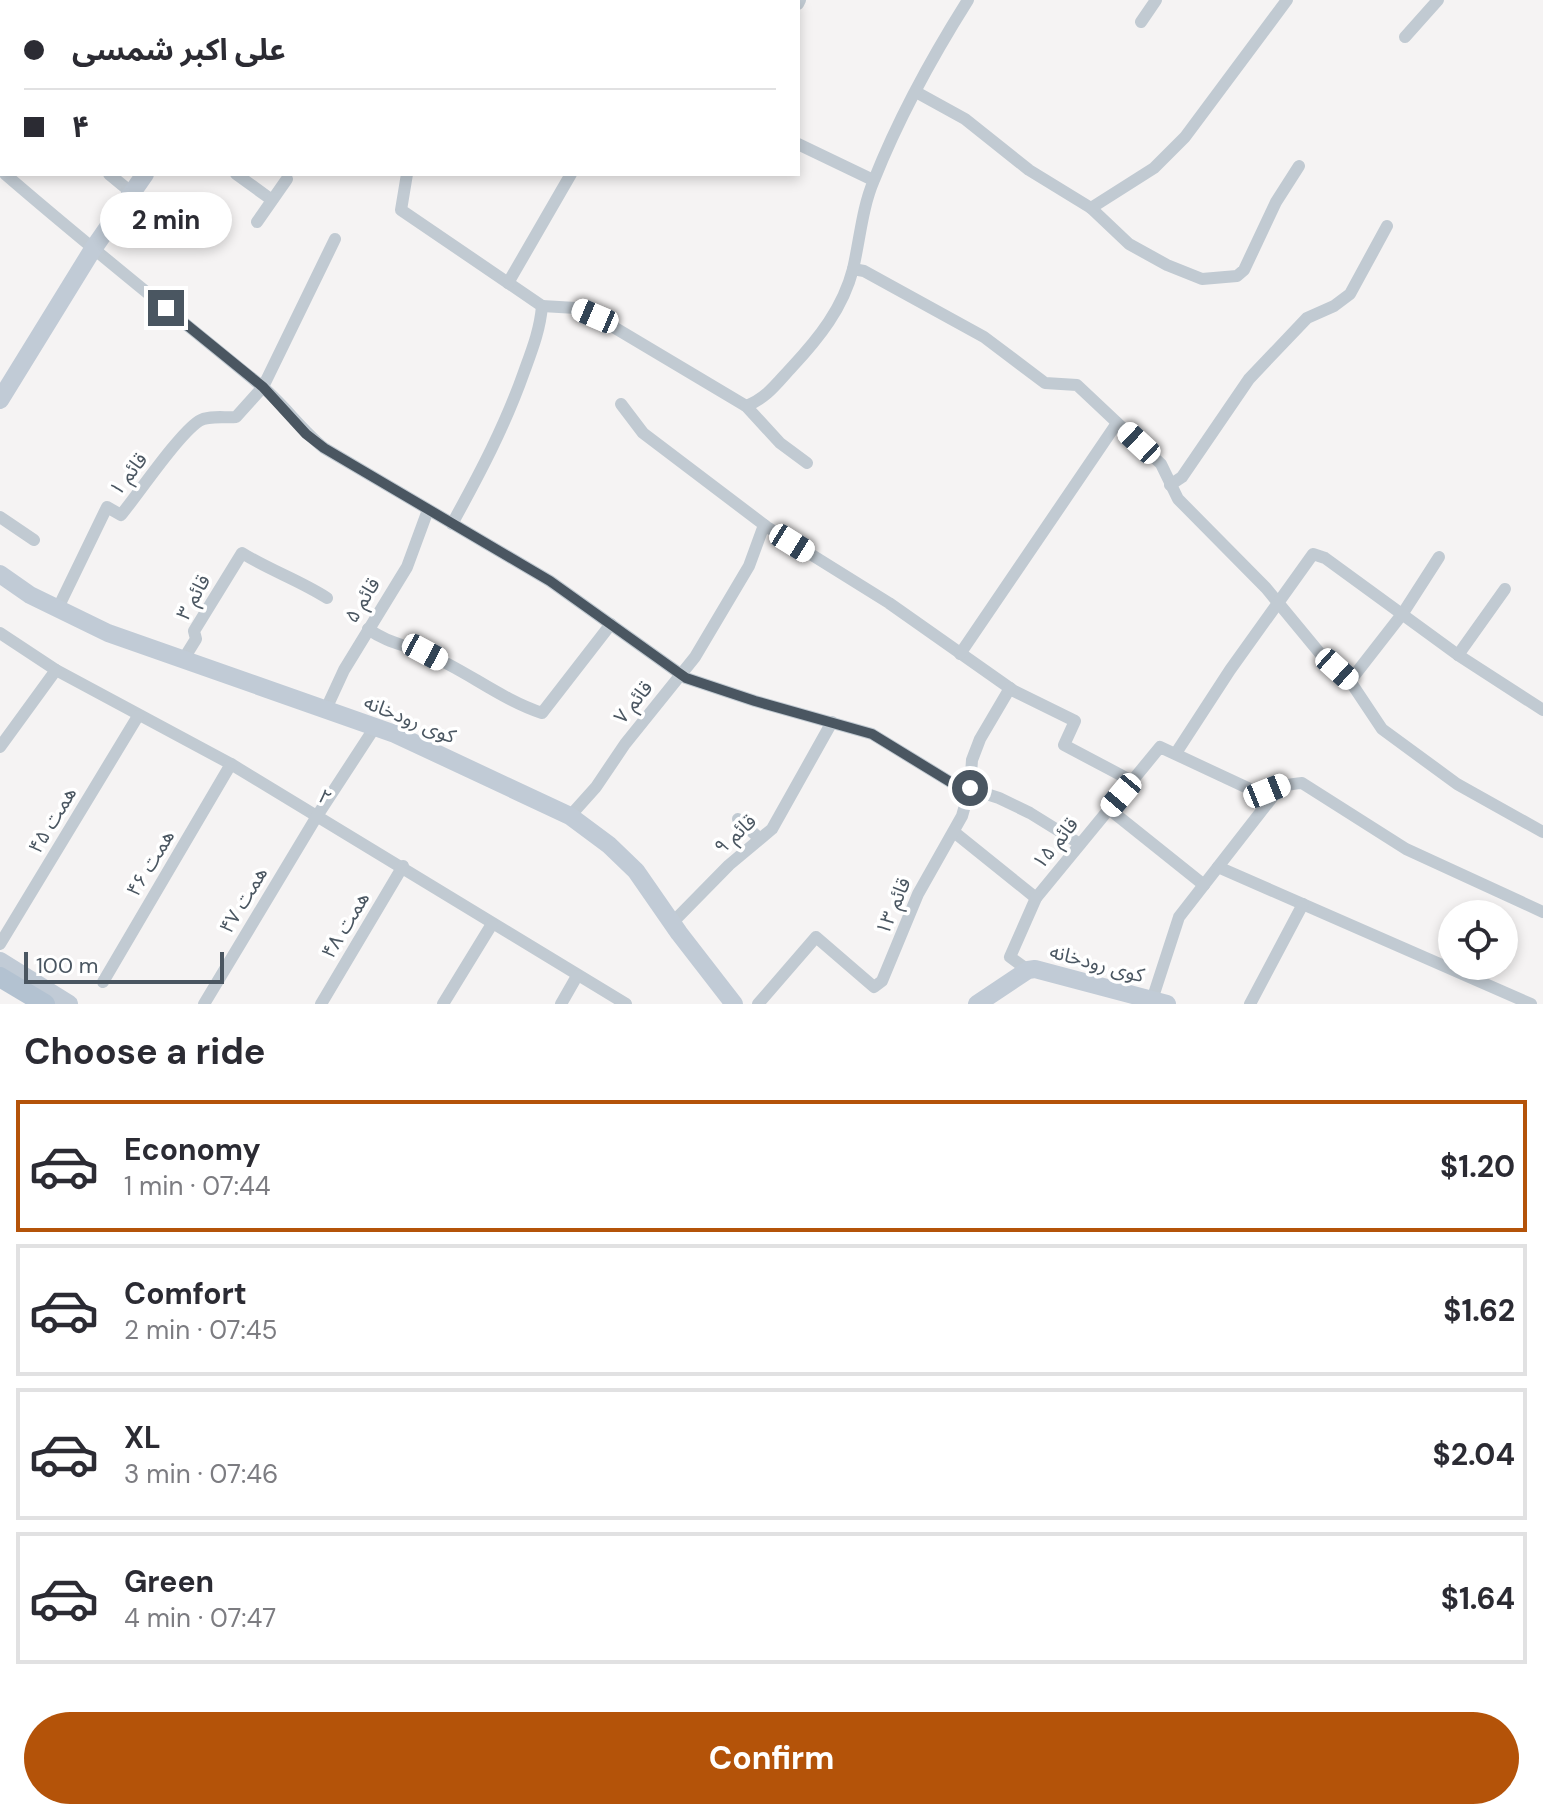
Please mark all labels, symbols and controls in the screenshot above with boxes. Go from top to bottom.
text: علی اکبر شمسی [72,30,286,69]
text: ۴ [72,107,89,146]
callout: 2 min [100,192,232,248]
text: 2 min [132,203,200,237]
route end [148,290,184,326]
car [568,296,622,336]
car [1113,418,1165,468]
street label: قائم ۱ [103,447,155,502]
car [765,520,819,566]
street label: قائم ۳ [170,570,218,625]
street label: قائم ۵ [338,573,388,628]
car [398,630,452,674]
car [1311,644,1363,694]
street label: قائم ۷ [608,675,660,730]
street label: کوی رودخانه [360,689,460,749]
car [1096,769,1146,821]
route start [952,770,988,806]
car [1240,771,1294,811]
street label: همت ۴۵ [22,782,82,858]
street label: ۲ [313,783,337,811]
street label: قائم ۹ [708,808,763,861]
street label: قائم ۱۵ [1026,812,1085,876]
street label: همت ۴۶ [120,825,180,901]
street label: همت ۴۷ [213,862,273,938]
street label: قائم ۱۳ [869,873,918,939]
street label: همت ۴۸ [315,887,375,963]
map controls [1438,900,1518,980]
button: locate [1438,900,1518,980]
street label: کوی رودخانه [1047,938,1148,988]
scale bar [24,948,224,984]
text: 100 m [36,951,98,980]
text: Choose a ride [24,1028,265,1075]
icon: car [28,1130,100,1202]
text: Economy [124,1130,261,1169]
text: $1.20 [1440,1147,1515,1186]
text: 1 min · 07:44 [124,1169,270,1203]
icon: car [28,1274,100,1346]
text: Comfort [124,1274,247,1313]
text: $1.62 [1443,1291,1515,1330]
text: 2 min · 07:45 [124,1313,277,1347]
icon: car [28,1418,100,1490]
text: XL [124,1418,161,1457]
text: $2.04 [1433,1435,1515,1474]
text: 3 min · 07:46 [124,1457,278,1491]
icon: car [28,1562,100,1634]
text: Green [124,1562,214,1601]
text: $1.64 [1441,1579,1515,1618]
text: 4 min · 07:47 [124,1601,276,1635]
button: Confirm [24,1712,1519,1804]

